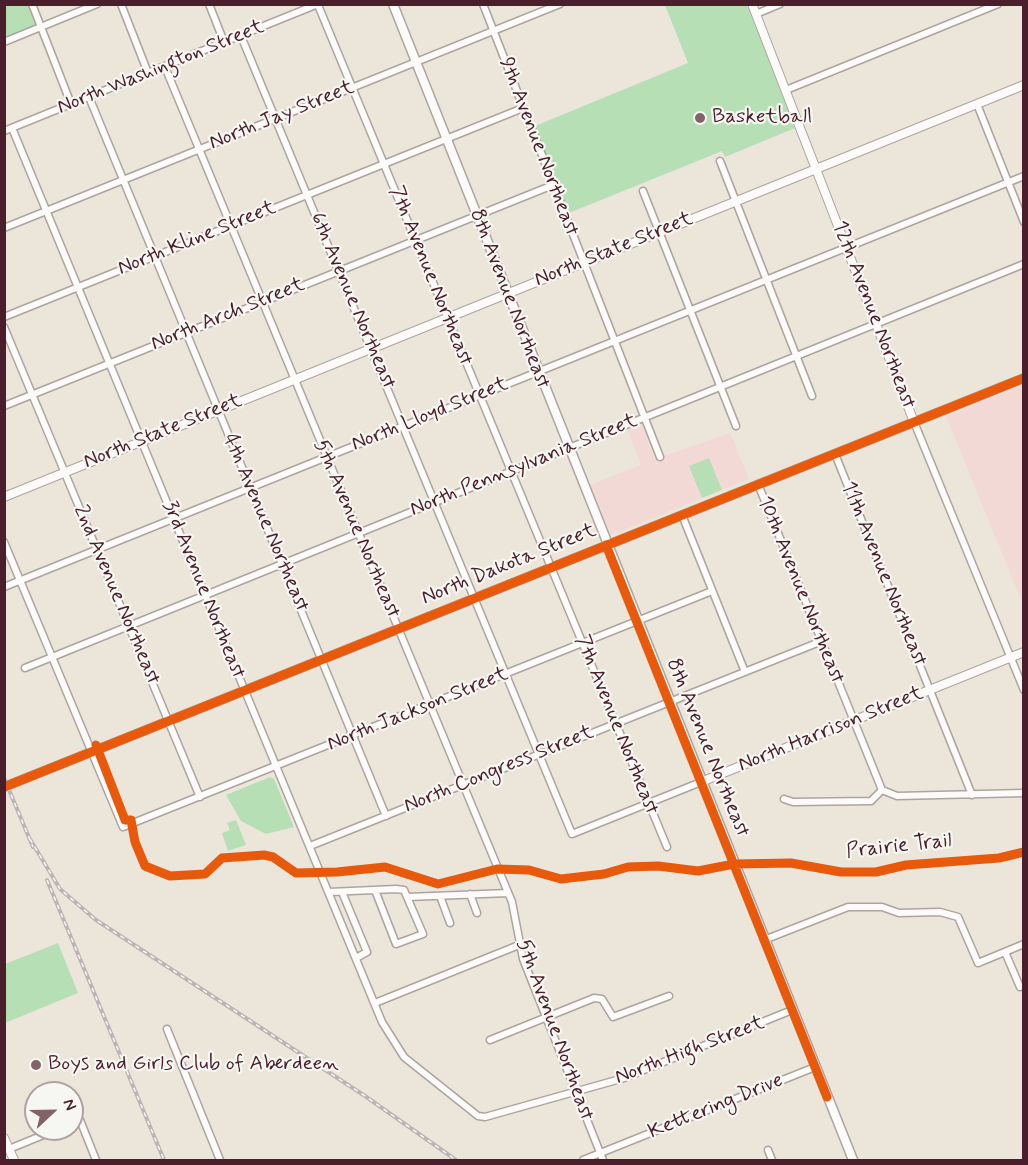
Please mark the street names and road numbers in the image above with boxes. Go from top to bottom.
street label: North Washington Street [54,15,268,121]
street label: 9th Avenue Northeast [492,54,584,240]
street label: North Jay Street [206,75,358,157]
street label: 7th Avenue Northeast [382,183,478,369]
street label: North Kline Street [114,196,280,282]
street label: 8th Avenue Northeast [463,206,555,392]
street label: North State Street [531,207,697,293]
street label: 6th Avenue Northeast [303,209,401,393]
street label: 12th Avenue Northeast [826,218,920,412]
street label: North Arch Street [148,273,308,357]
street label: North Lloyd Street [348,372,512,458]
street label: North State Street [80,389,246,475]
street label: North Pennsylvania Street [407,409,641,523]
street label: 4th Avenue Northeast [216,430,314,616]
street label: 5th Avenue Northeast [307,436,405,622]
street label: 11th Avenue Northeast [834,478,932,670]
street label: 10th Avenue Northeast [751,493,849,687]
street label: 3rd Avenue Northeast [156,497,250,683]
street label: 2nd Avenue Northeast [67,502,165,688]
street label: North Dakota Street [418,518,600,612]
street label: 7th Avenue Northeast [568,632,664,818]
street label: 8th Avenue Northeast [660,655,754,841]
street label: North Jackson Street [324,662,512,758]
street label: North Harrison Street [735,681,927,779]
street label: North Congress Street [401,720,597,820]
street label: Prairie Trail [845,829,953,865]
street label: 5th Avenue Northeast [509,936,599,1124]
street label: North High Street [612,1011,768,1091]
street label: Kettering Drive [645,1069,787,1145]

